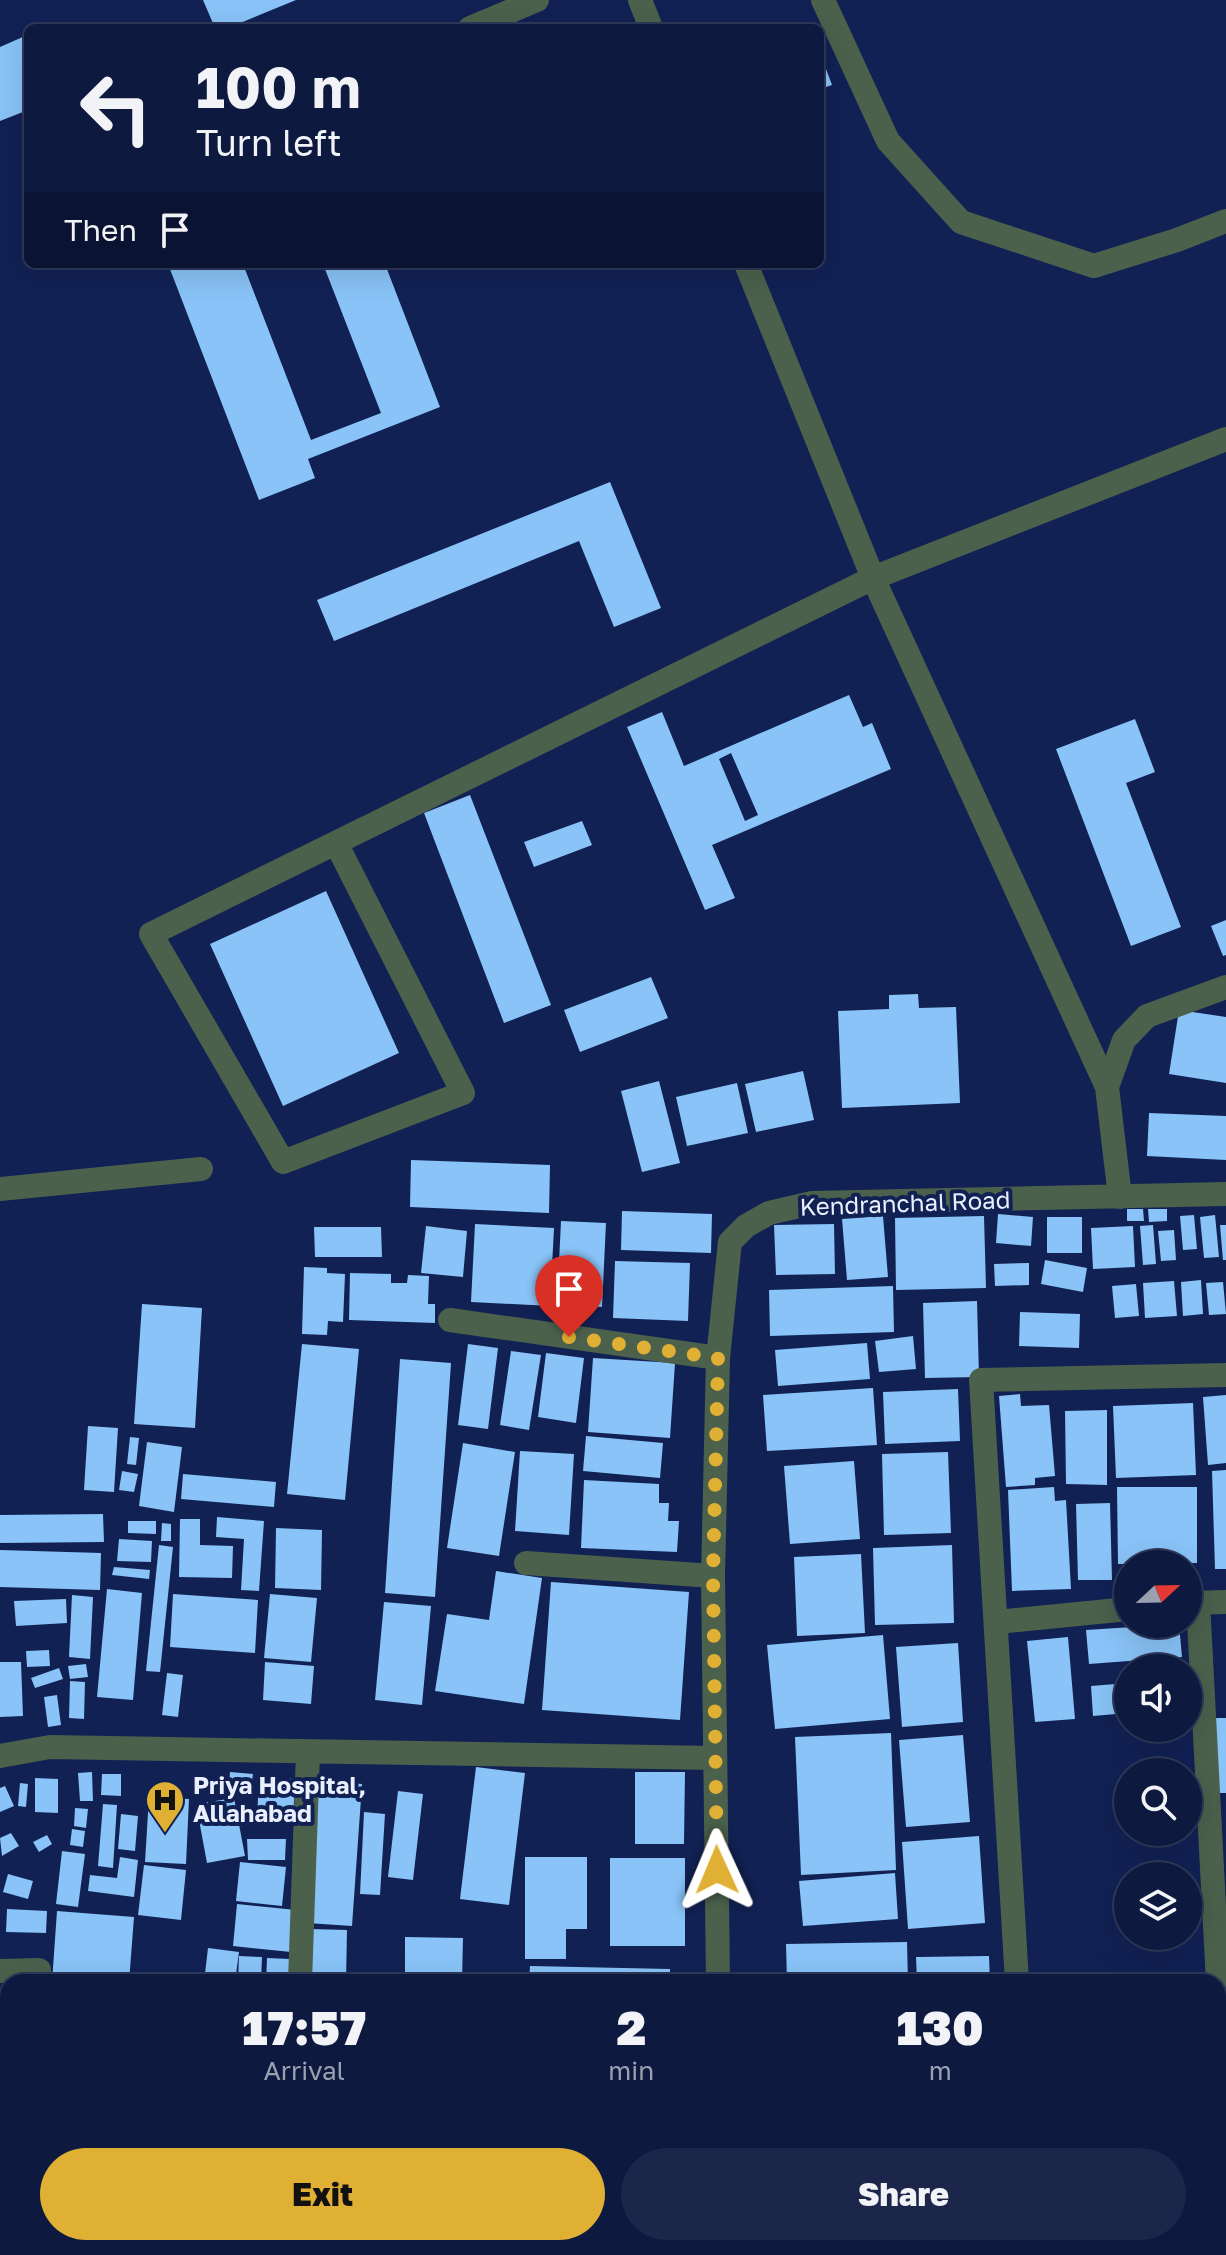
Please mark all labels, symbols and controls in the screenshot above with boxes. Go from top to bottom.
text: 100 m [196,53,361,120]
icon: left [64,56,168,160]
text: Turn left [196,121,342,164]
icon: arrive [153,208,197,252]
text: Then [64,212,137,248]
street label: Kendranchal Road [799,1184,1011,1221]
pin [535,1255,603,1337]
icon: arrive [547,1267,591,1311]
north arrow [1114,1550,1202,1638]
map controls [1114,1550,1202,1950]
button: sound [1114,1654,1202,1742]
button: search [1114,1758,1202,1846]
place label: Priya Hospital, Allahabad [193,1770,366,1827]
hospital icon: Priya Hospital, Allahabad [144,1779,186,1834]
position arrow [675,1828,759,1912]
button: layers [1114,1862,1202,1950]
text: 17:57 [242,1998,366,2056]
text: 2 [616,1998,646,2056]
text: 130 [897,1998,984,2056]
text: Arrival [263,2055,345,2086]
text: min [608,2055,654,2086]
text: m [929,2055,952,2086]
button: Exit [40,2148,605,2240]
button: Share [621,2148,1186,2240]

